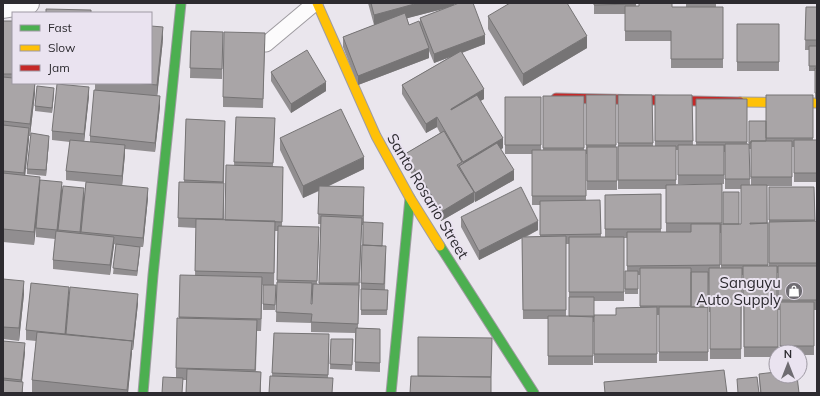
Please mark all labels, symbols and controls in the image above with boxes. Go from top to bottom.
legend [12,12,152,84]
text: Fast [48,20,72,35]
text: Slow [48,40,76,55]
text: Jam [48,60,70,75]
street label: Santo Rosario Street [383,130,473,262]
place label: Sanguyu Auto Supply [696,273,781,309]
shop icon: Sanguyu Auto Supply [784,281,804,301]
north arrow [768,344,808,384]
text: N [784,347,792,361]

